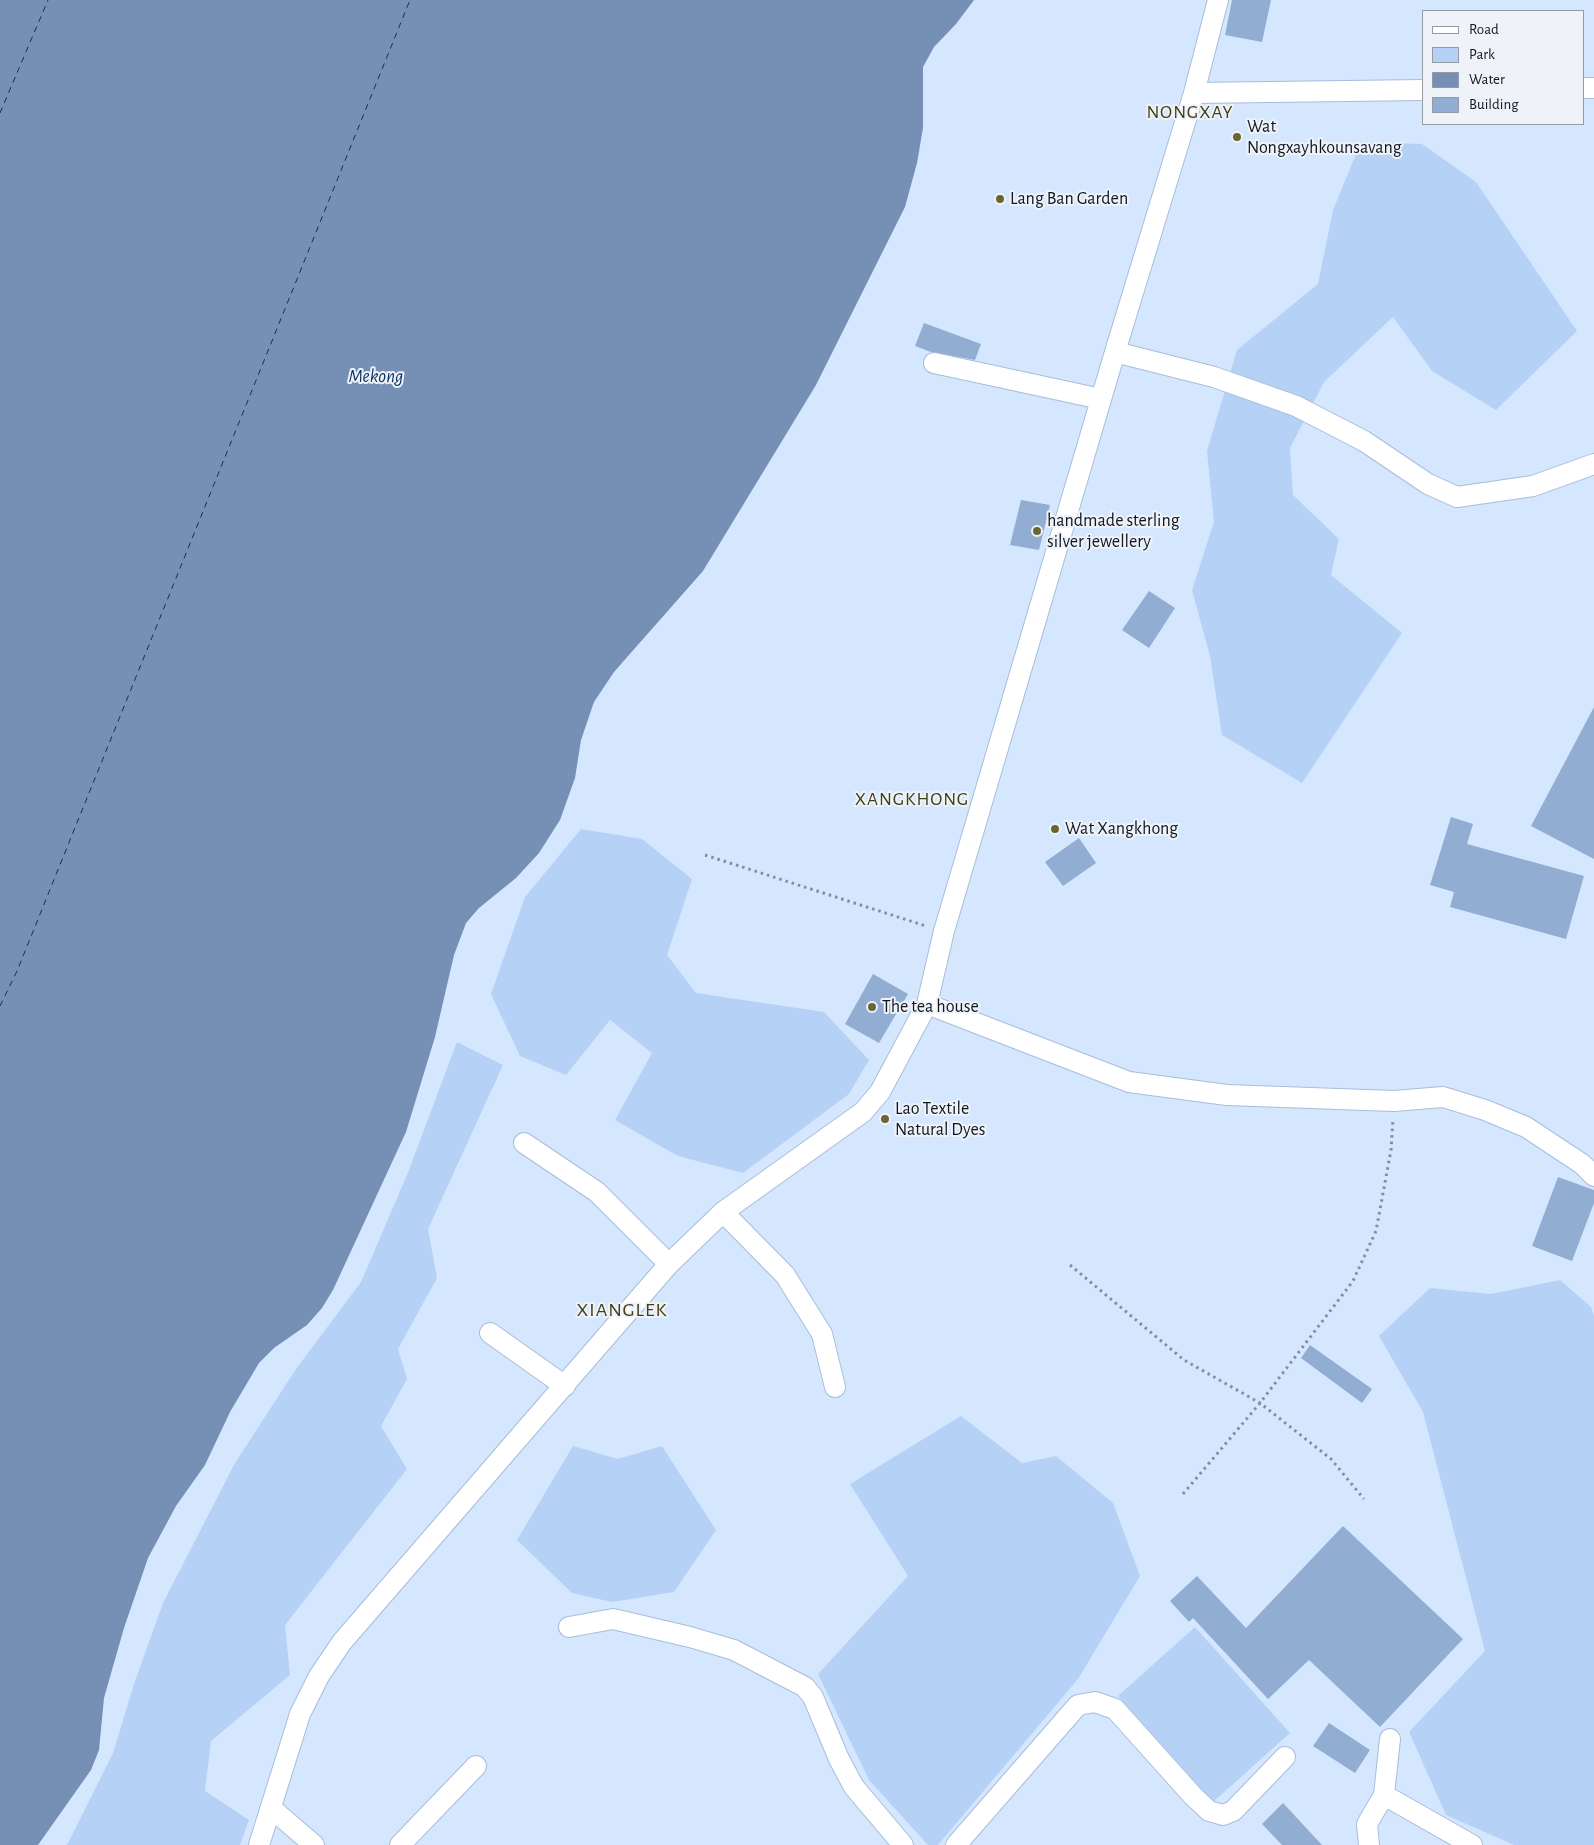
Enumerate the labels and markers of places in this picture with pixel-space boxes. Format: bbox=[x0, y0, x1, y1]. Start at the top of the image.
place label: Wat Nongxayhkounsavang bbox=[1247, 116, 1402, 158]
marker: Wat Nongxayhkounsavang bbox=[1231, 131, 1243, 143]
place label: Lang Ban Garden bbox=[1010, 188, 1128, 210]
marker: Lang Ban Garden bbox=[994, 193, 1006, 205]
place label: handmade sterling silver jewellery bbox=[1047, 510, 1180, 552]
marker: handmade sterling silver jewellery bbox=[1031, 525, 1043, 537]
place label: Wat Xangkhong bbox=[1065, 818, 1178, 840]
marker: Wat Xangkhong bbox=[1049, 823, 1061, 835]
place label: The tea house bbox=[882, 996, 979, 1018]
marker: The tea house bbox=[866, 1001, 878, 1013]
place label: Lao Textile Natural Dyes bbox=[895, 1098, 985, 1140]
marker: Lao Textile Natural Dyes bbox=[879, 1113, 891, 1125]

